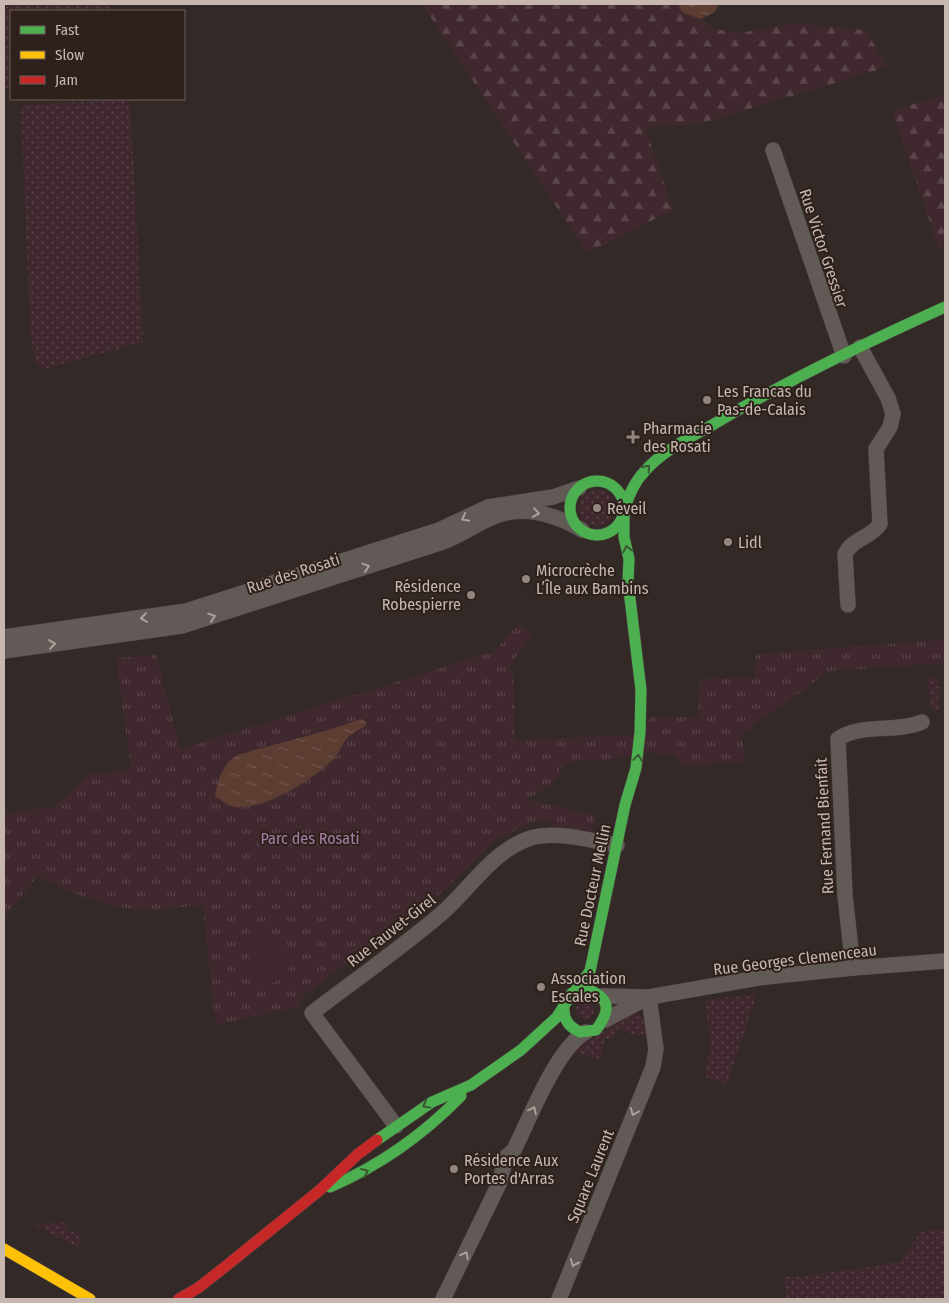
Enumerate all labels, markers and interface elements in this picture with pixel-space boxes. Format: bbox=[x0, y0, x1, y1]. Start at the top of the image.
legend bbox=[10, 10, 185, 100]
text: Fast bbox=[55, 21, 79, 39]
text: Slow bbox=[55, 46, 84, 64]
text: Jam bbox=[55, 71, 78, 89]
street label: Rue Victor Gressier bbox=[795, 186, 852, 310]
place label: Les Francas du Pas-de-Calais bbox=[717, 382, 812, 419]
marker: Les Francas du Pas-de-Calais bbox=[701, 394, 713, 406]
place label: Pharmacie des Rosati bbox=[643, 419, 712, 456]
marker: Pharmacie des Rosati bbox=[627, 431, 639, 443]
one-way arrow bbox=[641, 465, 650, 474]
place label: Réveil bbox=[607, 499, 647, 518]
marker: Réveil bbox=[591, 502, 603, 514]
one-way arrow bbox=[532, 507, 540, 518]
one-way arrow bbox=[461, 512, 470, 522]
place label: Lidl bbox=[738, 533, 762, 552]
marker: Lidl bbox=[722, 536, 734, 548]
one-way arrow bbox=[622, 544, 633, 553]
street label: Rue des Rosati bbox=[244, 550, 342, 597]
place label: Microcrèche L’Île aux Bambins bbox=[536, 561, 649, 598]
one-way arrow bbox=[362, 563, 370, 573]
marker: Microcrèche L’Île aux Bambins bbox=[520, 573, 532, 585]
place label: Résidence Robespierre bbox=[382, 577, 461, 614]
marker: Résidence Robespierre bbox=[465, 589, 477, 601]
one-way arrow bbox=[139, 612, 147, 623]
one-way arrow bbox=[207, 613, 215, 623]
one-way arrow bbox=[48, 640, 56, 650]
one-way arrow bbox=[632, 753, 642, 762]
street label: Rue Fernand Bienfait bbox=[811, 757, 838, 895]
street label: Rue Docteur Mellin bbox=[570, 822, 615, 948]
park label: Parc des Rosati bbox=[261, 829, 359, 848]
street label: Rue Fauvet-Girel bbox=[343, 890, 439, 971]
street label: Rue Georges Clemenceau bbox=[712, 940, 878, 979]
place label: Association Escales bbox=[551, 969, 626, 1006]
marker: Association Escales bbox=[535, 981, 547, 993]
one-way arrow bbox=[423, 1099, 432, 1109]
one-way arrow bbox=[527, 1106, 538, 1115]
one-way arrow bbox=[630, 1107, 641, 1116]
street label: Square Laurent bbox=[563, 1126, 618, 1226]
place label: Résidence Aux Portes d'Arras bbox=[464, 1151, 558, 1188]
marker: Résidence Aux Portes d'Arras bbox=[448, 1163, 460, 1175]
one-way arrow bbox=[360, 1167, 369, 1178]
one-way arrow bbox=[458, 1252, 468, 1261]
one-way arrow bbox=[569, 1258, 580, 1267]

